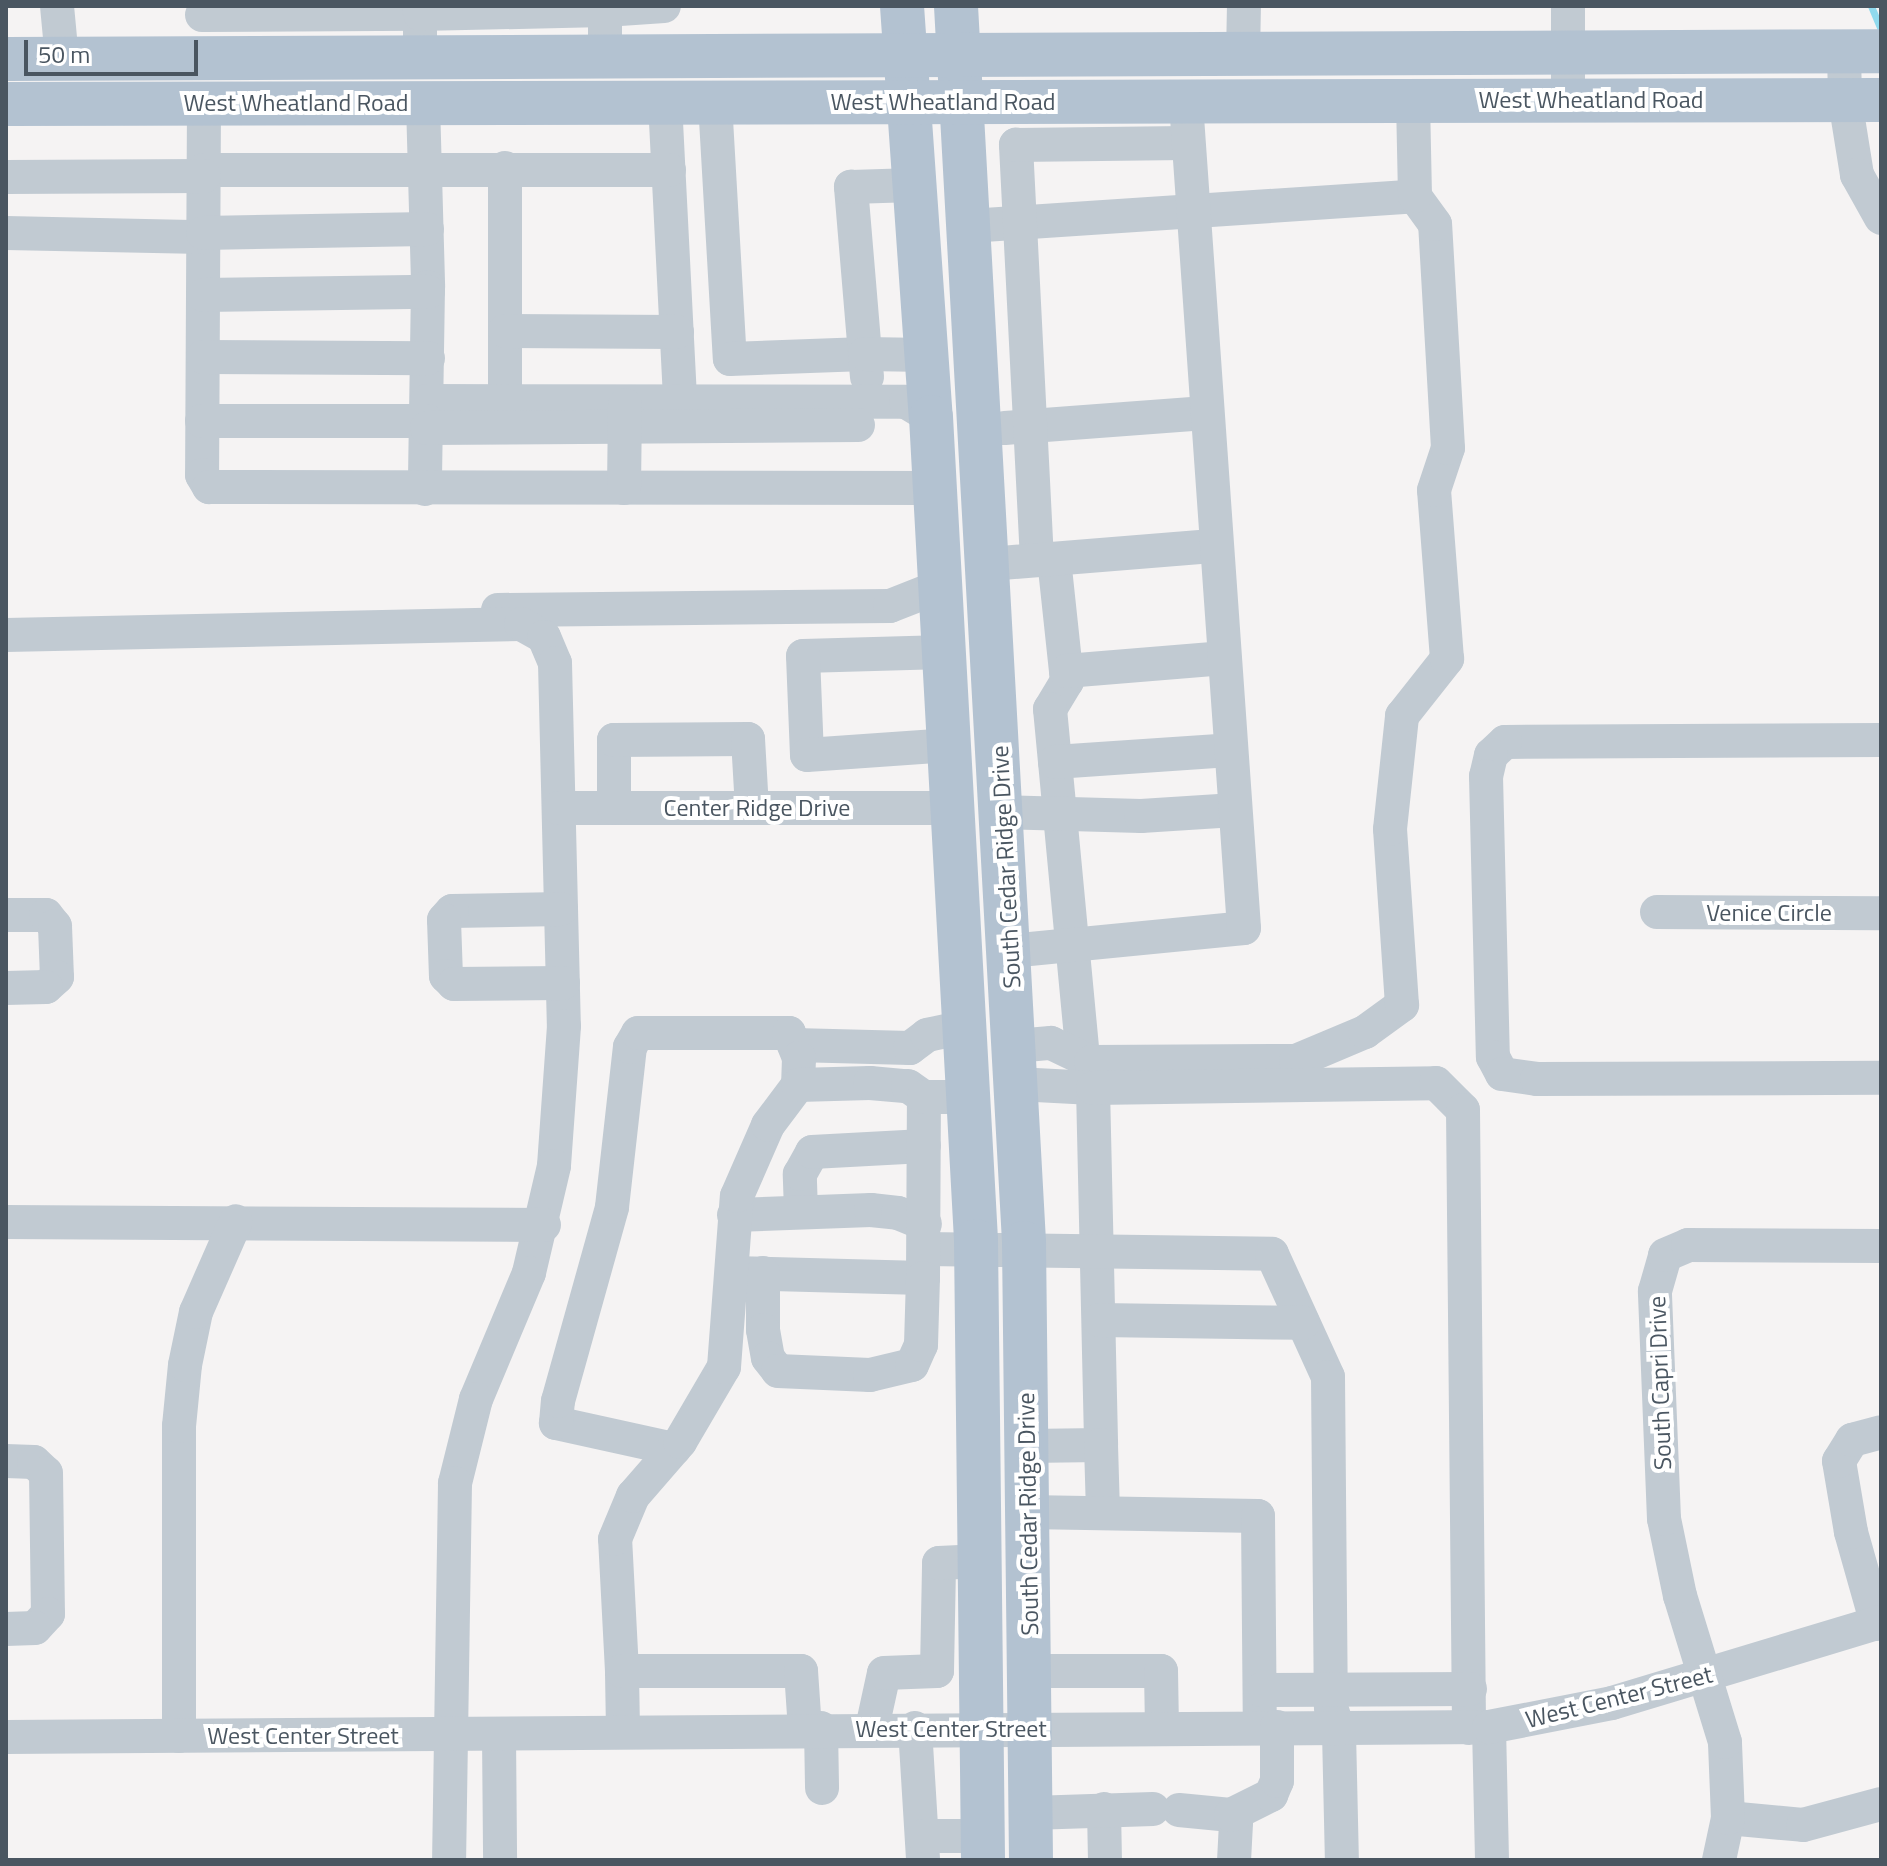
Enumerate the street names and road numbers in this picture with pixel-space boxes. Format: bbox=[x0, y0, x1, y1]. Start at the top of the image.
street label: West Wheatland Road bbox=[1479, 86, 1703, 114]
street label: West Wheatland Road bbox=[831, 88, 1055, 116]
street label: West Wheatland Road bbox=[184, 89, 408, 117]
street label: South Cedar Ridge Drive bbox=[985, 745, 1027, 989]
street label: Center Ridge Drive bbox=[664, 794, 850, 822]
street label: Venice Circle bbox=[1706, 899, 1832, 927]
street label: South Capri Drive bbox=[1643, 1296, 1677, 1470]
street label: South Cedar Ridge Drive bbox=[1011, 1392, 1045, 1636]
street label: West Center Street bbox=[1523, 1660, 1715, 1734]
street label: West Center Street bbox=[855, 1715, 1047, 1743]
street label: West Center Street bbox=[207, 1722, 399, 1750]

